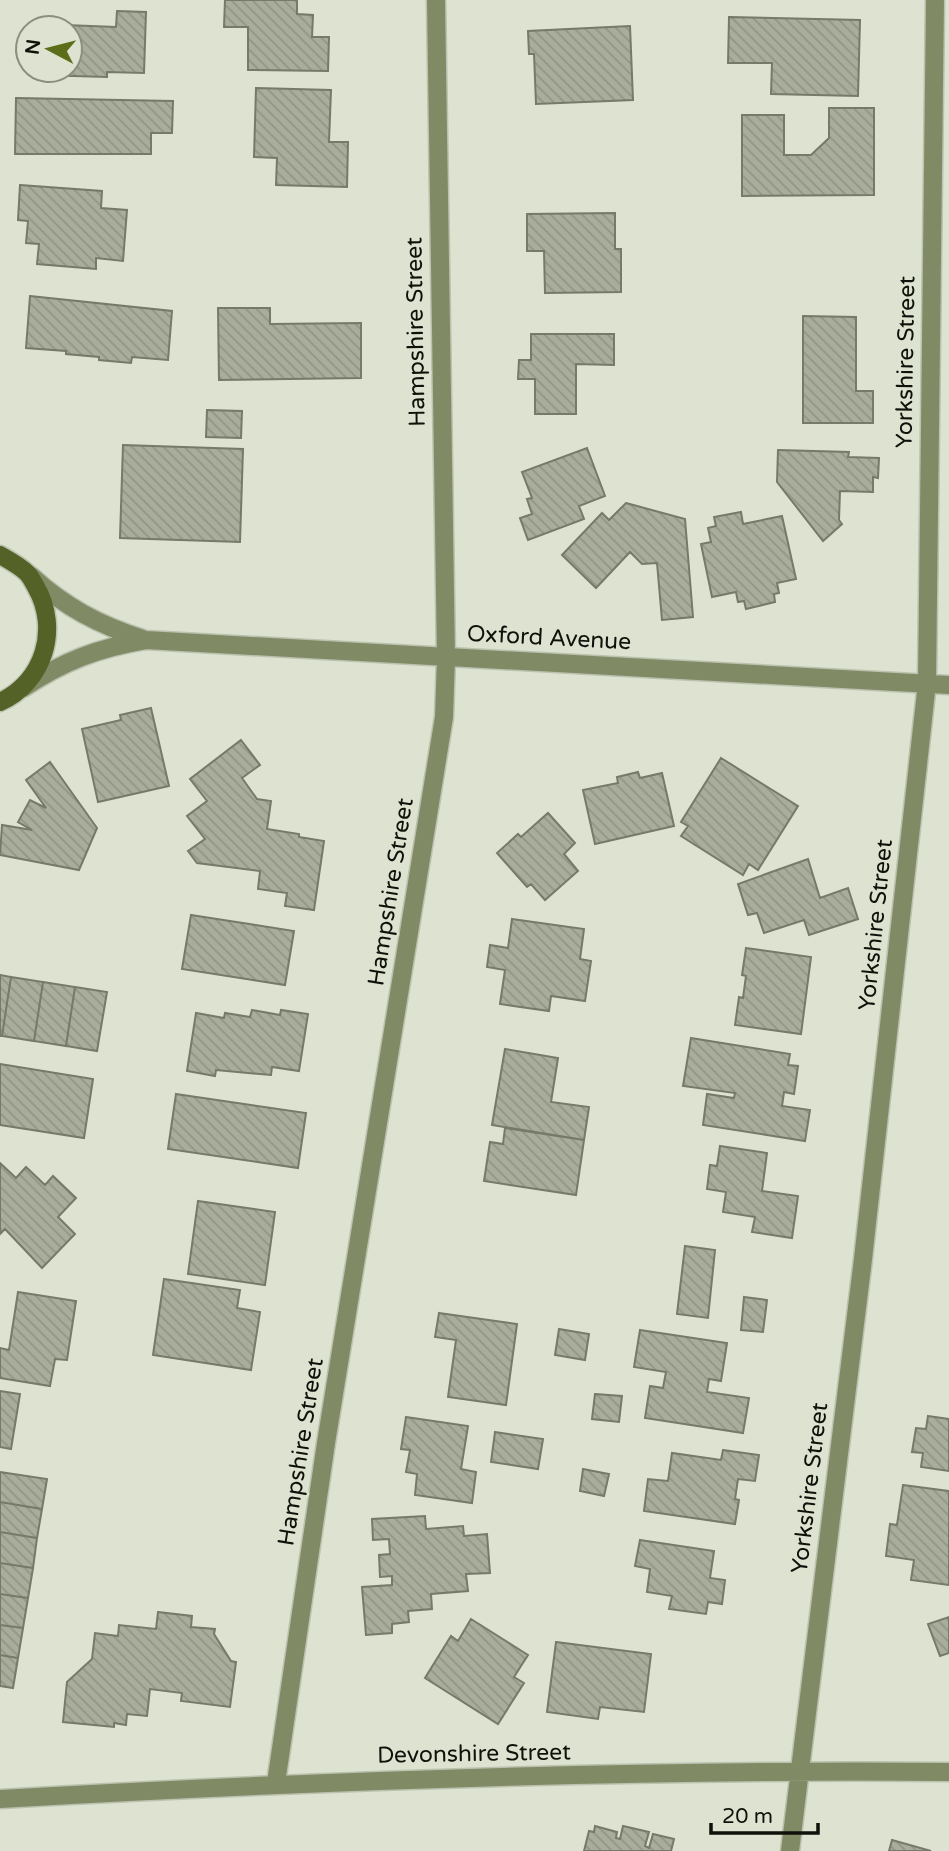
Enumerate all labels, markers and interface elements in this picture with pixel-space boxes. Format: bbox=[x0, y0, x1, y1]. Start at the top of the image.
north arrow bbox=[14, 14, 84, 84]
text: N bbox=[21, 38, 45, 56]
street label: Hampshire Street bbox=[400, 237, 432, 427]
street label: Yorkshire Street bbox=[890, 275, 922, 448]
street label: Oxford Avenue bbox=[466, 620, 632, 656]
street label: Hampshire Street bbox=[362, 796, 420, 988]
street label: Yorkshire Street bbox=[853, 838, 899, 1012]
street label: Hampshire Street bbox=[272, 1356, 330, 1548]
street label: Yorkshire Street bbox=[786, 1401, 834, 1575]
street label: Devonshire Street bbox=[377, 1738, 571, 1770]
scale bar bbox=[711, 1792, 818, 1836]
text: 20 m bbox=[722, 1804, 773, 1829]

